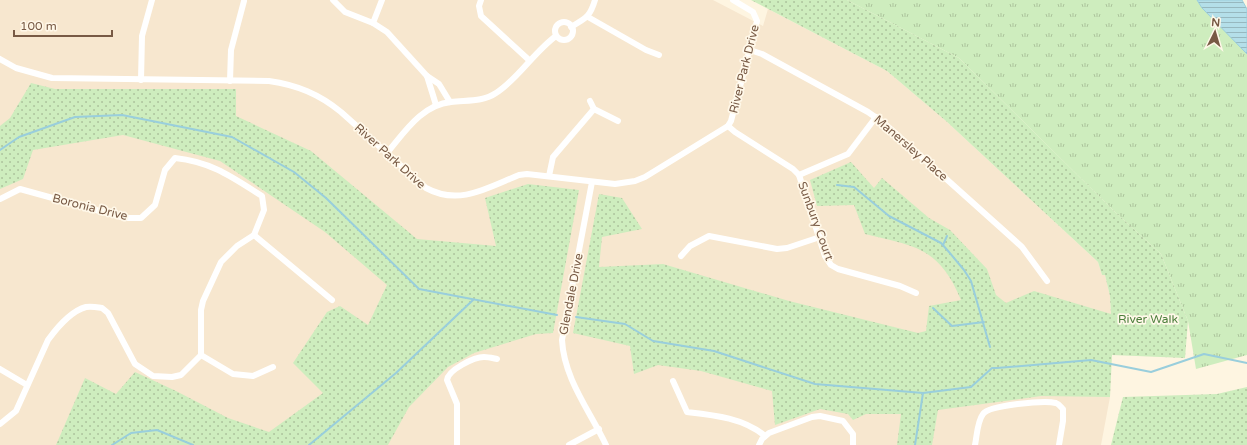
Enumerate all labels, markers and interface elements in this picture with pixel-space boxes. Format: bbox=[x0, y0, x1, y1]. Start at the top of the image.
scale bar bbox=[14, 12, 112, 38]
north arrow bbox=[1195, 12, 1235, 52]
text: N bbox=[1211, 16, 1221, 29]
text: 100 m bbox=[20, 19, 57, 33]
street label: River Park Drive bbox=[726, 23, 762, 115]
street label: Manersley Place bbox=[871, 112, 951, 184]
street label: River Park Drive bbox=[352, 120, 429, 192]
street label: Sunbury Court bbox=[795, 180, 837, 263]
street label: Boronia Drive bbox=[51, 191, 129, 223]
street label: Glendale Drive bbox=[556, 252, 586, 336]
park label: River Walk bbox=[1118, 312, 1179, 326]

